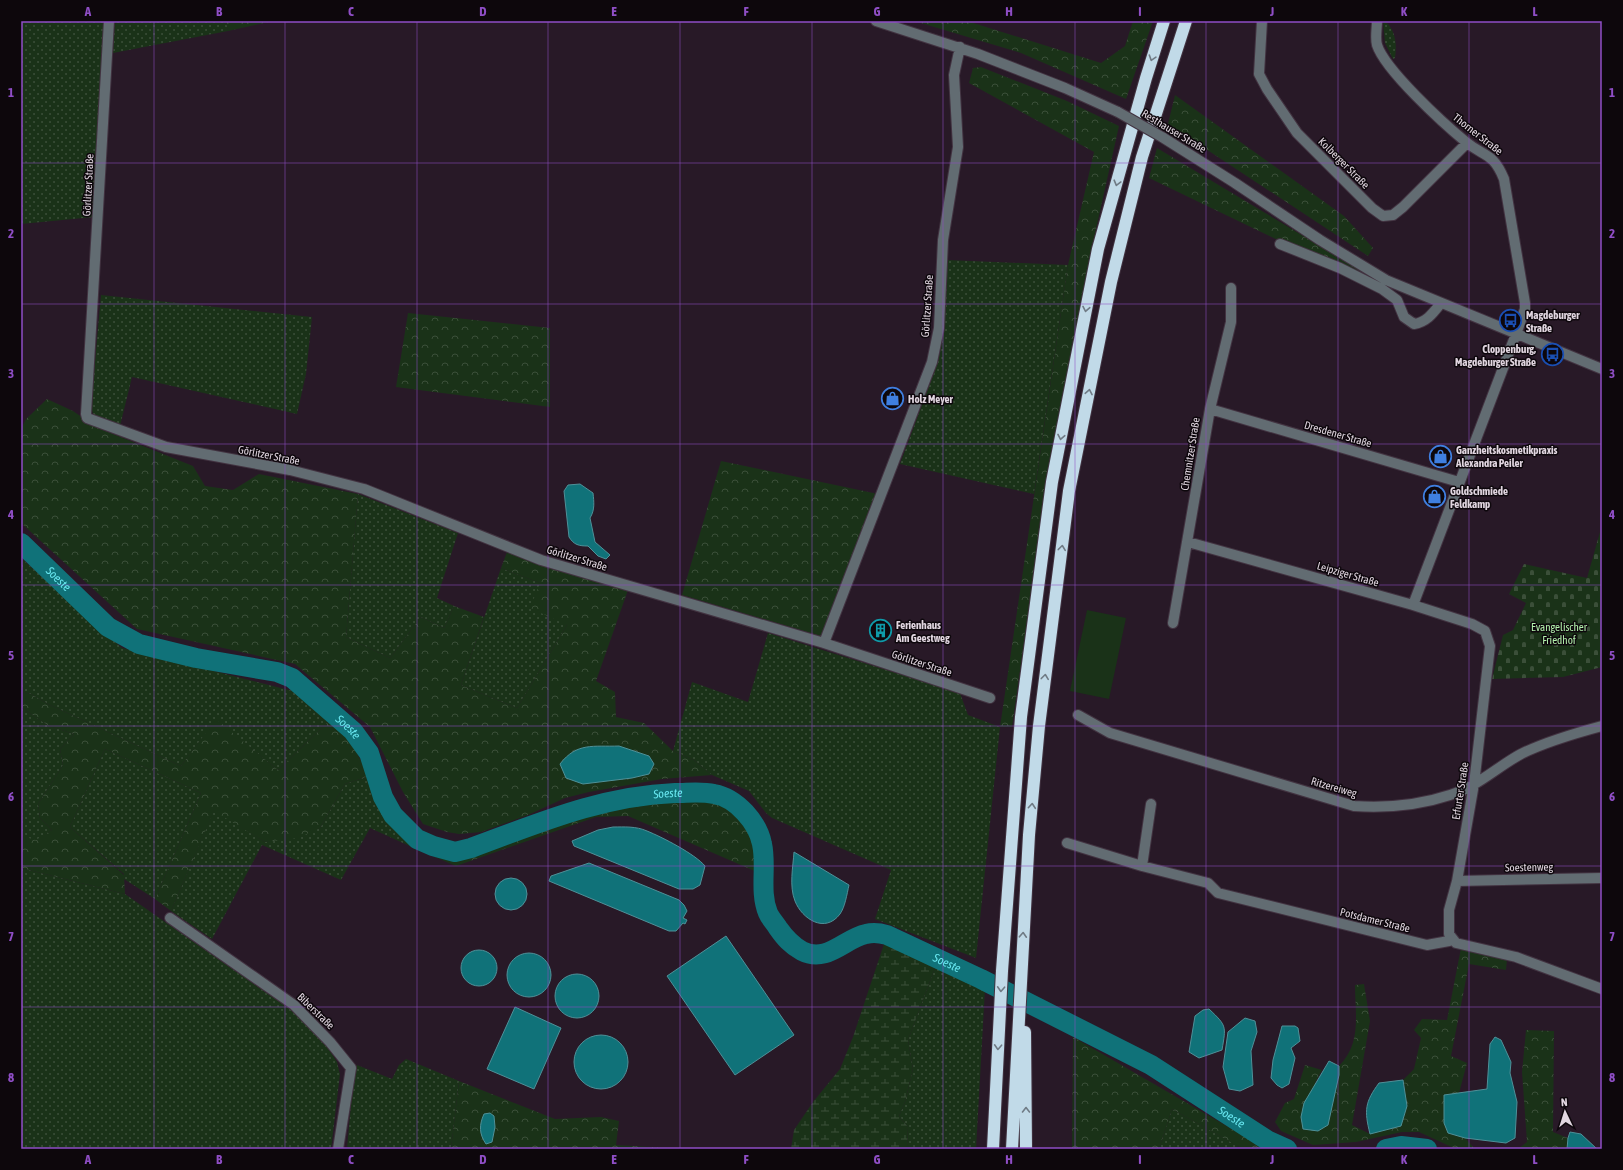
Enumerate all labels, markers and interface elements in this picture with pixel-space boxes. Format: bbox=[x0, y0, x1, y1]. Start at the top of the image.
text: A bbox=[84, 4, 92, 19]
text: B bbox=[216, 4, 223, 19]
text: C bbox=[348, 4, 354, 19]
text: D bbox=[479, 4, 487, 19]
text: E bbox=[611, 4, 617, 19]
text: F bbox=[743, 4, 749, 19]
text: G bbox=[874, 4, 881, 19]
text: H bbox=[1005, 4, 1013, 19]
text: I bbox=[1138, 4, 1142, 19]
text: J bbox=[1269, 4, 1274, 19]
text: K bbox=[1401, 4, 1408, 19]
text: L bbox=[1532, 4, 1538, 19]
one-way arrow bbox=[1148, 54, 1157, 61]
text: 1 bbox=[8, 85, 14, 100]
text: 1 bbox=[1609, 85, 1615, 100]
street label: Resthauser Straße bbox=[1140, 107, 1208, 155]
street label: Thorner Straße bbox=[1451, 111, 1505, 157]
street label: Kolberger Straße bbox=[1316, 135, 1372, 191]
street label: Görlitzer Straße bbox=[80, 153, 96, 217]
one-way arrow bbox=[1113, 180, 1121, 186]
text: 2 bbox=[8, 226, 14, 241]
text: 2 bbox=[1609, 226, 1615, 241]
street label: Görlitzer Straße bbox=[919, 274, 935, 338]
one-way arrow bbox=[1083, 306, 1091, 313]
bus stop icon: Magdeburger Straße bbox=[1497, 308, 1523, 334]
place label: Magdeburger Straße bbox=[1526, 309, 1580, 334]
bus stop icon: Cloppenburg, Magdeburger Straße bbox=[1539, 342, 1565, 368]
place label: Cloppenburg, Magdeburger Straße bbox=[1455, 343, 1536, 368]
text: 3 bbox=[8, 366, 14, 381]
text: 3 bbox=[1609, 366, 1615, 381]
shop icon: Holz Meyer bbox=[880, 386, 906, 412]
one-way arrow bbox=[1084, 389, 1092, 395]
place label: Holz Meyer bbox=[908, 393, 954, 405]
street label: Chemnitzer Straße bbox=[1178, 417, 1202, 491]
street label: Dresdener Straße bbox=[1303, 419, 1373, 449]
one-way arrow bbox=[1057, 434, 1065, 440]
street label: Görlitzer Straße bbox=[237, 443, 301, 467]
shop icon: Ganzheitskosmetikpraxis Alexandra Peiler bbox=[1427, 443, 1453, 469]
place label: Ganzheitskosmetikpraxis Alexandra Peiler bbox=[1455, 444, 1558, 469]
shop icon: Goldschmiede Feldkamp bbox=[1421, 484, 1447, 510]
place label: Goldschmiede Feldkamp bbox=[1450, 485, 1508, 510]
text: 4 bbox=[7, 507, 14, 522]
text: 4 bbox=[1608, 507, 1615, 522]
street label: Görlitzer Straße bbox=[545, 543, 609, 573]
one-way arrow bbox=[1057, 545, 1066, 551]
street label: Leipziger Straße bbox=[1316, 559, 1380, 589]
water label: Soeste bbox=[42, 563, 74, 595]
building icon: Ferienhaus Am Geestweg bbox=[868, 618, 894, 644]
place label: Ferienhaus Am Geestweg bbox=[895, 619, 950, 644]
park label: Evangelischer Friedhof bbox=[1531, 621, 1588, 646]
text: 5 bbox=[8, 648, 14, 663]
street label: Görlitzer Straße bbox=[890, 648, 954, 678]
text: 5 bbox=[1609, 648, 1615, 663]
one-way arrow bbox=[1040, 674, 1049, 680]
water label: Soeste bbox=[332, 711, 364, 742]
street label: Erfurter Straße bbox=[1450, 761, 1470, 821]
street label: Ritzereiweg bbox=[1310, 775, 1358, 799]
water label: Soeste bbox=[652, 786, 683, 802]
text: 6 bbox=[8, 789, 14, 804]
text: 6 bbox=[1609, 789, 1615, 804]
one-way arrow bbox=[1027, 803, 1036, 809]
street label: Soestenweg bbox=[1505, 861, 1553, 873]
street label: Potsdamer Straße bbox=[1339, 906, 1411, 934]
text: 7 bbox=[8, 929, 14, 944]
text: 7 bbox=[1609, 929, 1615, 944]
one-way arrow bbox=[1019, 932, 1028, 938]
water label: Soeste bbox=[930, 950, 964, 976]
one-way arrow bbox=[996, 986, 1005, 992]
street label: Biberstraße bbox=[295, 991, 337, 1031]
one-way arrow bbox=[993, 1044, 1002, 1050]
text: 8 bbox=[8, 1070, 14, 1085]
text: 8 bbox=[1609, 1070, 1615, 1085]
north arrow bbox=[1545, 1092, 1585, 1132]
text: N bbox=[1561, 1096, 1568, 1108]
water label: Soeste bbox=[1215, 1103, 1248, 1131]
one-way arrow bbox=[1022, 1107, 1030, 1113]
text: A bbox=[84, 1152, 92, 1167]
text: B bbox=[216, 1152, 223, 1167]
text: C bbox=[348, 1152, 354, 1167]
text: D bbox=[479, 1152, 487, 1167]
text: E bbox=[611, 1152, 617, 1167]
text: F bbox=[743, 1152, 749, 1167]
text: G bbox=[874, 1152, 881, 1167]
text: H bbox=[1005, 1152, 1013, 1167]
text: I bbox=[1138, 1152, 1142, 1167]
text: J bbox=[1269, 1152, 1274, 1167]
text: K bbox=[1401, 1152, 1408, 1167]
text: L bbox=[1532, 1152, 1538, 1167]

